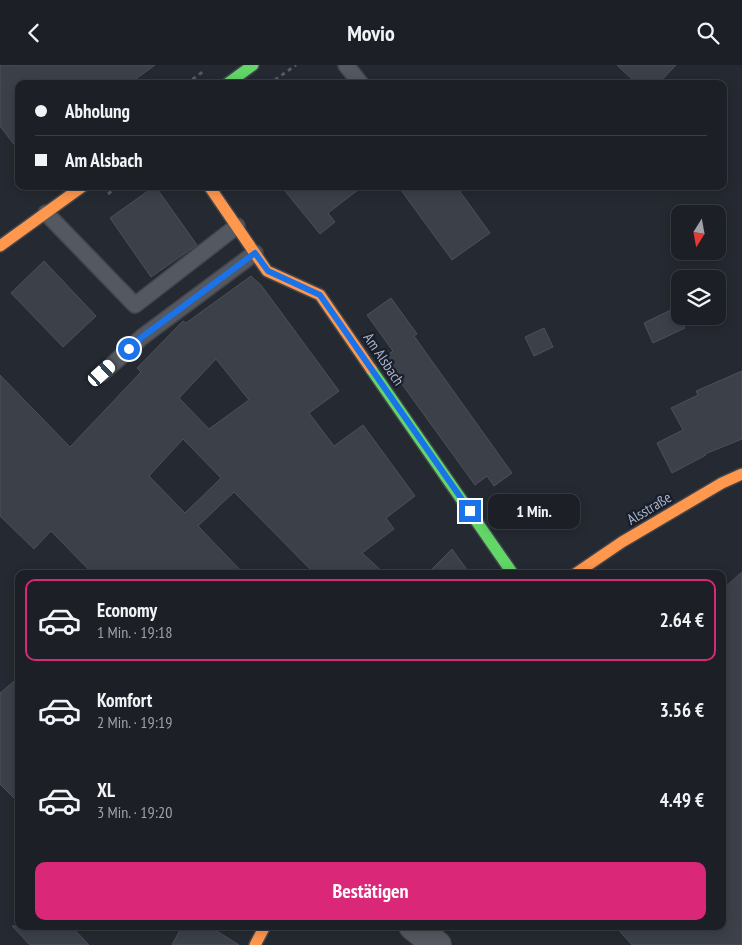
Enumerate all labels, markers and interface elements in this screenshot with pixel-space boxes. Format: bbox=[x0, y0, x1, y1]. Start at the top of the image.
icon: back bbox=[20, 19, 48, 47]
text: Movio bbox=[347, 19, 395, 47]
icon: search bbox=[694, 19, 722, 47]
text: Abholung bbox=[65, 99, 130, 123]
text: Am Alsbach bbox=[65, 148, 143, 172]
north arrow bbox=[671, 205, 726, 260]
map controls bbox=[671, 205, 726, 325]
button: layers bbox=[671, 270, 726, 325]
street label: Am Alsbach bbox=[359, 329, 409, 389]
route start bbox=[118, 338, 140, 360]
car bbox=[85, 357, 118, 389]
street label: Alsstraße bbox=[623, 487, 675, 529]
callout: 1 Min. bbox=[488, 493, 580, 529]
route end bbox=[459, 500, 481, 522]
text: 1 Min. bbox=[516, 501, 552, 521]
icon: car bbox=[37, 598, 82, 643]
text: Economy bbox=[97, 598, 157, 622]
text: 2.64 € bbox=[660, 608, 704, 632]
text: 1 Min. · 19:18 bbox=[97, 622, 172, 642]
icon: car bbox=[37, 688, 82, 733]
text: Komfort bbox=[97, 688, 152, 712]
text: 3.56 € bbox=[660, 698, 704, 722]
text: 2 Min. · 19:19 bbox=[97, 712, 172, 732]
icon: car bbox=[37, 778, 82, 823]
text: XL bbox=[97, 778, 115, 802]
text: 4.49 € bbox=[660, 788, 704, 812]
text: 3 Min. · 19:20 bbox=[97, 802, 172, 822]
button: Bestätigen bbox=[35, 862, 706, 920]

